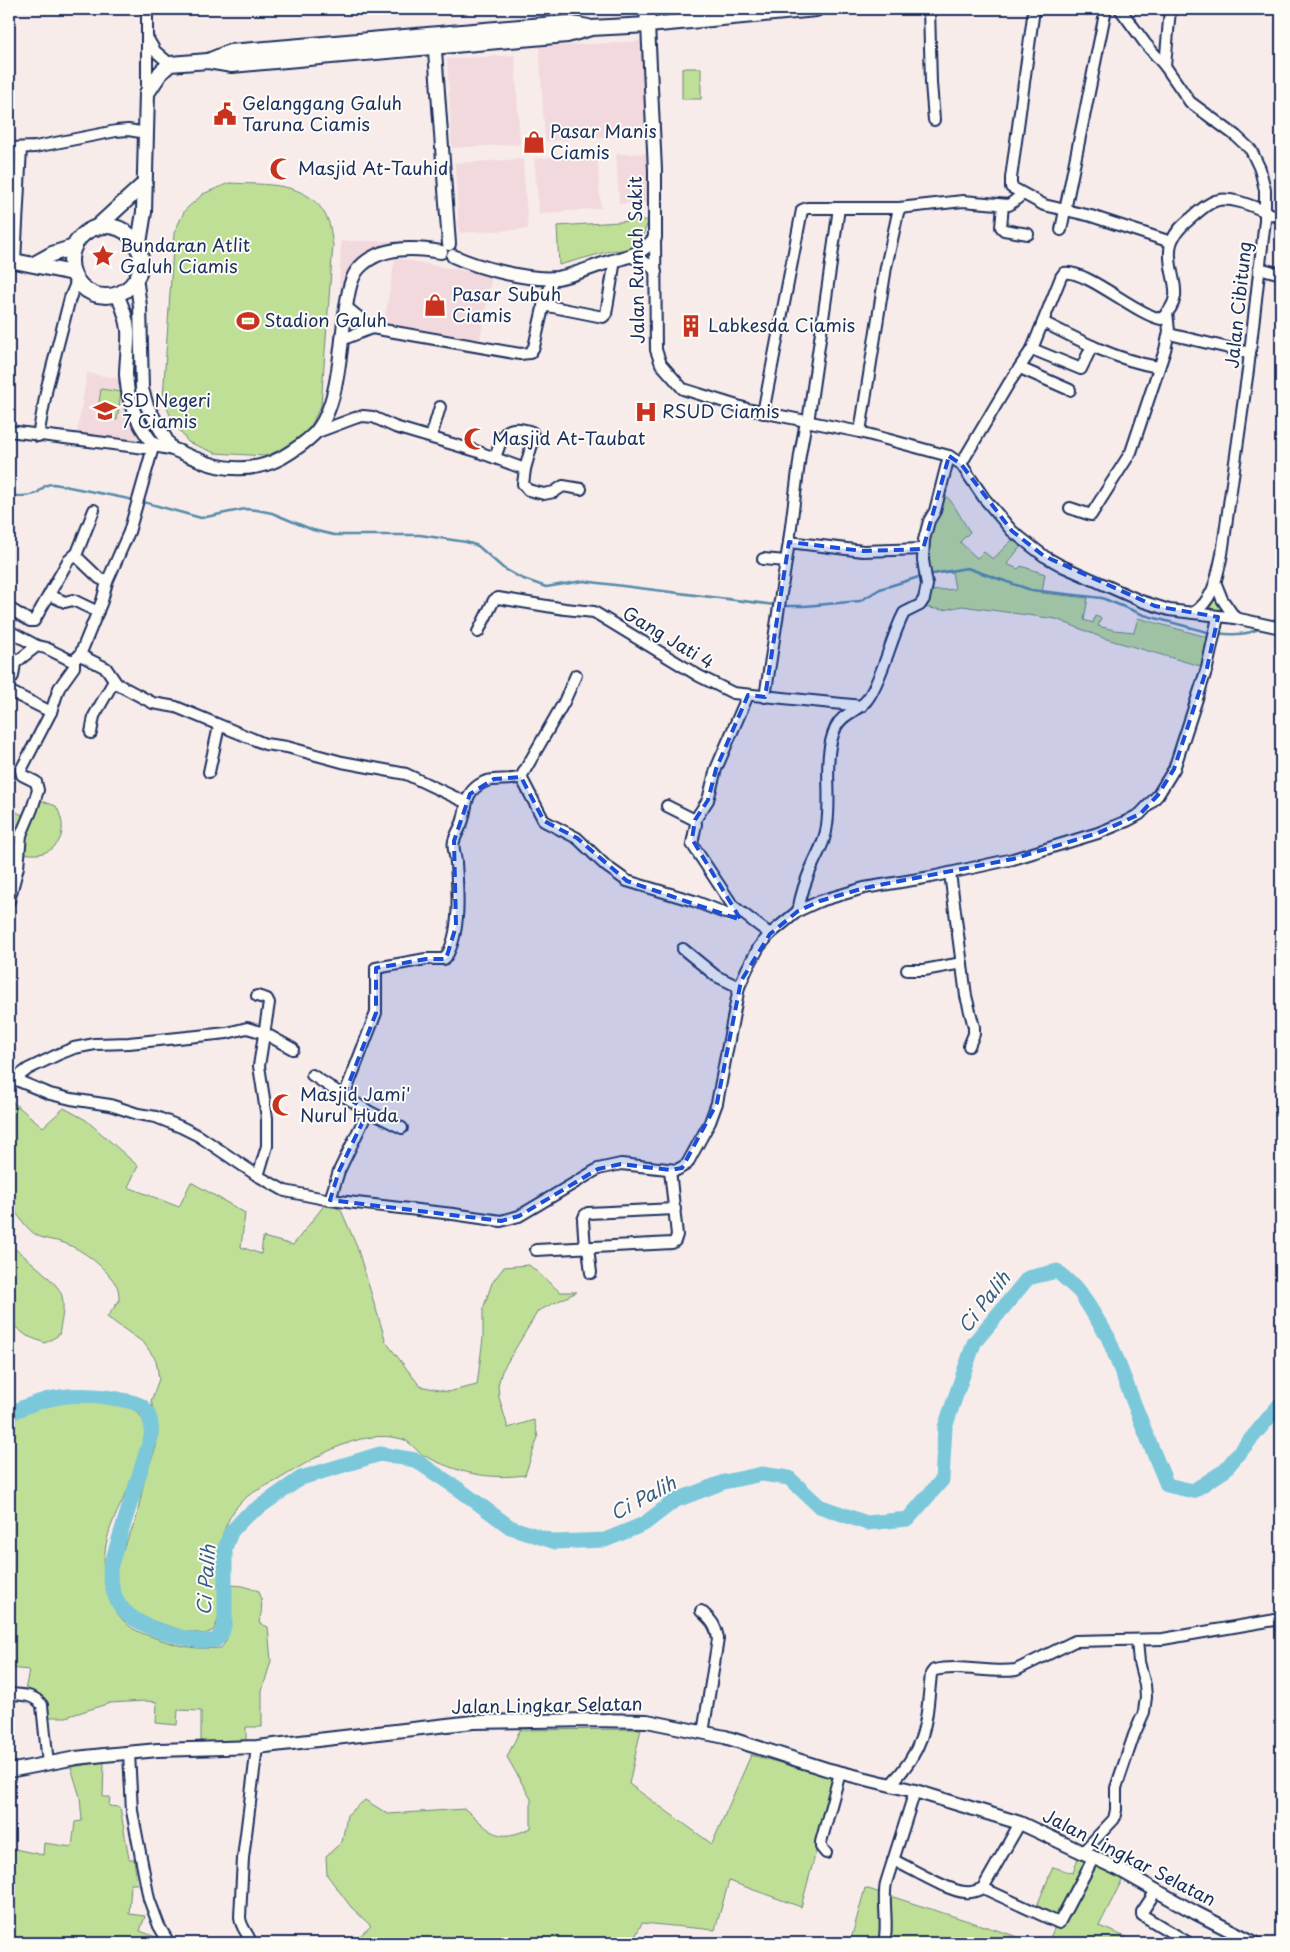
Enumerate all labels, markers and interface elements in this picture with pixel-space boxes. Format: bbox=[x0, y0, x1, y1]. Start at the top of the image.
place label: Gelanggang Galuh Taruna Ciamis bbox=[242, 89, 402, 137]
public building icon: Gelanggang Galuh Taruna Ciamis bbox=[212, 101, 238, 127]
place label: Pasar Manis Ciamis bbox=[550, 117, 657, 165]
shop icon: Pasar Manis Ciamis bbox=[521, 129, 547, 155]
place label: Masjid At-Tauhid bbox=[298, 154, 449, 181]
mosque icon: Masjid At-Tauhid bbox=[268, 156, 294, 182]
street label: Jalan Rumah Sakit bbox=[621, 176, 650, 344]
place label: Bundaran Atlit Galuh Ciamis bbox=[120, 231, 250, 279]
street label: Jalan Cibitung bbox=[1217, 240, 1258, 370]
place icon: Bundaran Atlit Galuh Ciamis bbox=[90, 243, 116, 269]
place label: Pasar Subuh Ciamis bbox=[452, 280, 561, 328]
shop icon: Pasar Subuh Ciamis bbox=[422, 292, 448, 318]
place label: Stadion Galuh bbox=[264, 306, 387, 333]
sports icon: Stadion Galuh bbox=[235, 308, 261, 334]
place label: Labkesda Ciamis bbox=[708, 311, 855, 338]
building icon: Labkesda Ciamis bbox=[678, 313, 704, 339]
place label: SD Negeri 7 Ciamis bbox=[122, 386, 211, 434]
place label: RSUD Ciamis bbox=[662, 397, 779, 424]
school or university icon: SD Negeri 7 Ciamis bbox=[92, 398, 118, 424]
hospital icon: RSUD Ciamis bbox=[633, 399, 659, 425]
place label: Masjid At-Taubat bbox=[492, 424, 645, 451]
mosque icon: Masjid At-Taubat bbox=[462, 426, 488, 452]
street label: Gang Jati 4 bbox=[618, 599, 720, 675]
place label: Masjid Jami' Nurul Huda bbox=[300, 1080, 410, 1128]
mosque icon: Masjid Jami' Nurul Huda bbox=[270, 1092, 296, 1118]
water label: Ci Palih bbox=[950, 1264, 1017, 1338]
water label: Ci Palih bbox=[605, 1468, 681, 1526]
water label: Ci Palih bbox=[189, 1543, 222, 1616]
street label: Jalan Lingkar Selatan bbox=[451, 1689, 643, 1720]
street label: Jalan Lingkar Selatan bbox=[1038, 1801, 1221, 1912]

